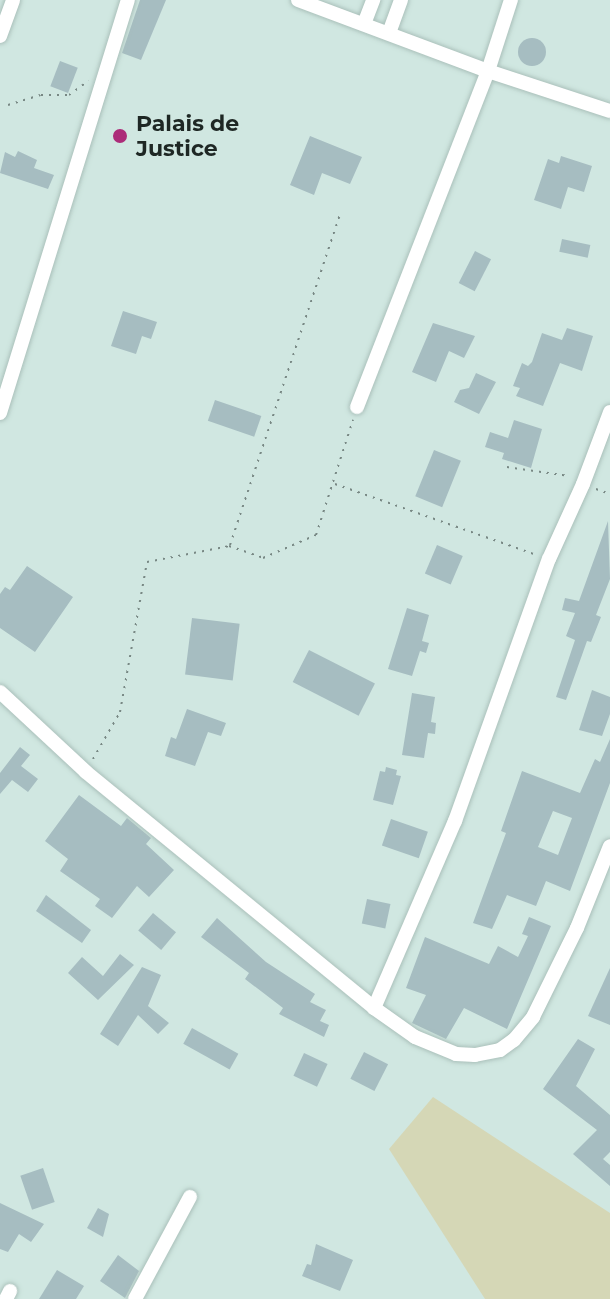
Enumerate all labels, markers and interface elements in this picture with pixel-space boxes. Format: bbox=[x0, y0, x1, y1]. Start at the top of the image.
place label: Palais de Justice bbox=[136, 110, 239, 162]
marker: Palais de Justice bbox=[111, 127, 129, 145]

